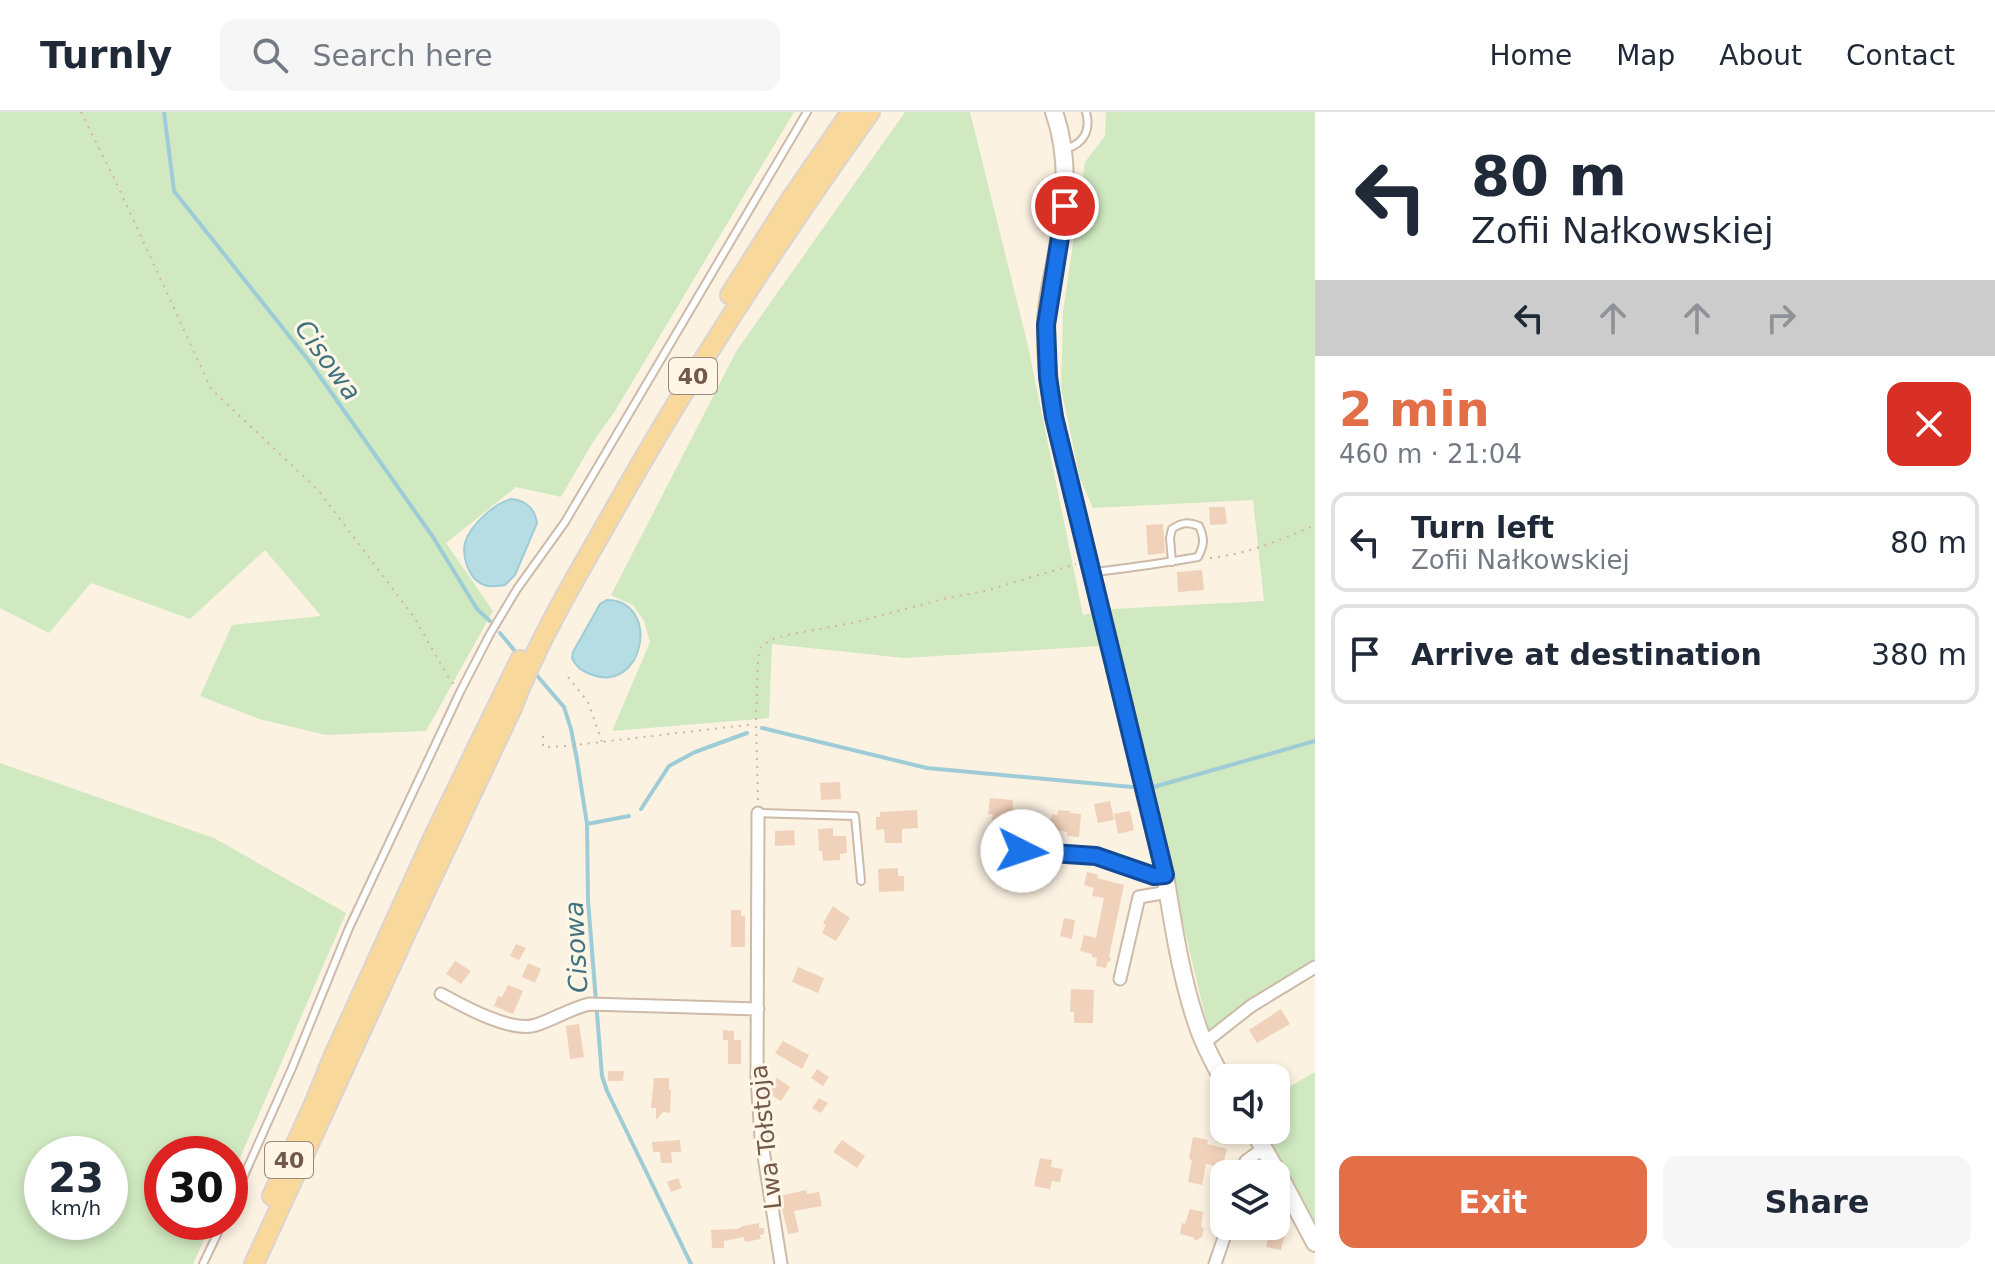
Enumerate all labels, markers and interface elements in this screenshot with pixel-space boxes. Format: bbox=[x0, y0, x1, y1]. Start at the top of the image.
search box bbox=[220, 19, 780, 91]
text: Turnly bbox=[40, 33, 172, 77]
icon: search bbox=[248, 33, 292, 77]
text: Search here bbox=[312, 38, 493, 73]
text: Home bbox=[1489, 39, 1572, 72]
text: Map bbox=[1616, 39, 1675, 72]
text: About bbox=[1719, 39, 1802, 72]
text: Contact bbox=[1846, 39, 1955, 72]
text: 80 m bbox=[1471, 143, 1627, 208]
icon: left bbox=[1339, 144, 1443, 248]
pin bbox=[1031, 172, 1099, 240]
icon: arrive bbox=[1043, 184, 1087, 228]
text: Zofii Nałkowskiej bbox=[1471, 210, 1774, 251]
icon: left bbox=[1507, 296, 1551, 340]
icon: ahead bbox=[1591, 296, 1635, 340]
icon: ahead bbox=[1675, 296, 1719, 340]
icon: right bbox=[1759, 296, 1803, 340]
water label: Cisowa bbox=[289, 314, 367, 406]
road number: 40 bbox=[669, 358, 717, 394]
text: 2 min bbox=[1339, 381, 1490, 437]
button: close bbox=[1887, 382, 1971, 466]
text: 460 m · 21:04 bbox=[1339, 439, 1522, 469]
text: Turn left bbox=[1411, 510, 1554, 545]
icon: left bbox=[1343, 520, 1387, 564]
text: 80 m bbox=[1890, 525, 1967, 560]
text: Zofii Nałkowskiej bbox=[1411, 545, 1630, 575]
icon: arrive bbox=[1343, 632, 1387, 676]
text: Arrive at destination bbox=[1411, 637, 1762, 672]
text: 380 m bbox=[1871, 637, 1967, 672]
position arrow bbox=[980, 809, 1064, 893]
water label: Cisowa bbox=[559, 900, 593, 994]
street label: Lwa Tołstoja bbox=[744, 1063, 788, 1211]
map controls bbox=[1210, 1064, 1290, 1240]
button: sound bbox=[1210, 1064, 1290, 1144]
speed limit sign: 30 bbox=[144, 1136, 248, 1240]
road number: 40 bbox=[265, 1142, 313, 1178]
text: 23 bbox=[48, 1155, 104, 1201]
button: Exit bbox=[1339, 1156, 1647, 1248]
button: Share bbox=[1663, 1156, 1971, 1248]
button: layers bbox=[1210, 1160, 1290, 1240]
text: km/h bbox=[51, 1196, 101, 1220]

